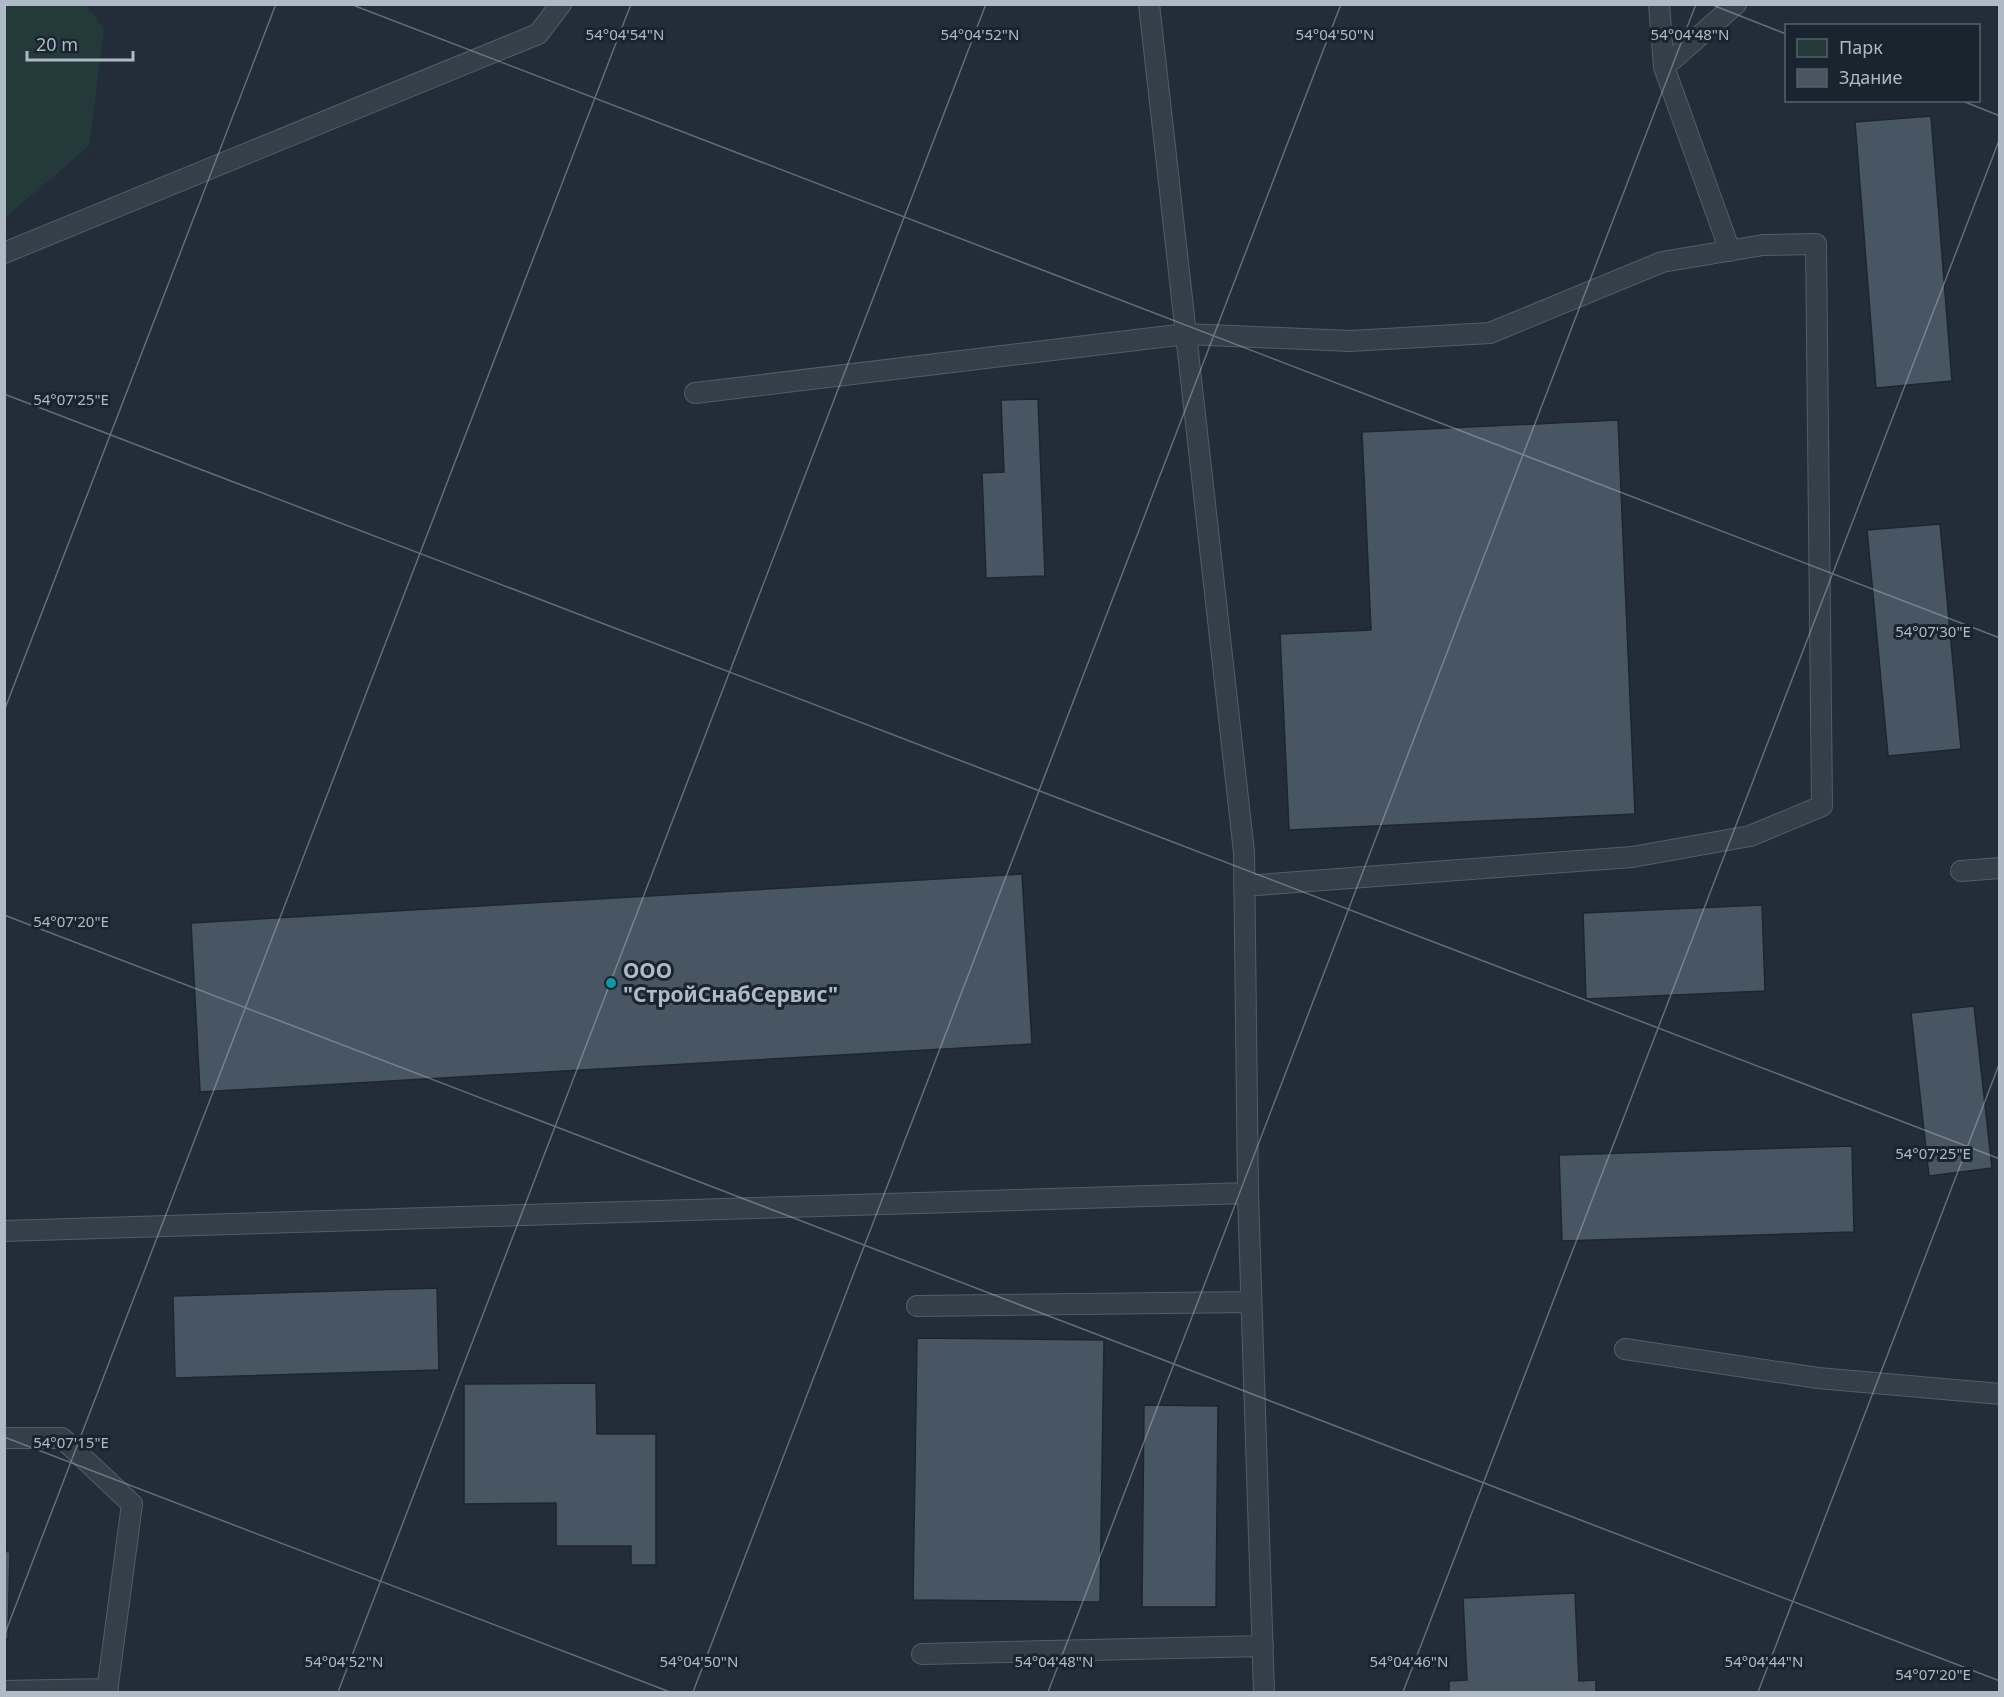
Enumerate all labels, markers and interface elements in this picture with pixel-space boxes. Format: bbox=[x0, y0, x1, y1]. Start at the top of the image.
scale bar bbox=[27, 24, 134, 62]
text: 54°04'54"N bbox=[586, 24, 664, 44]
text: 54°04'52"N bbox=[941, 24, 1019, 44]
text: 54°04'50"N bbox=[1296, 24, 1374, 44]
text: 54°04'48"N bbox=[1651, 24, 1729, 44]
legend bbox=[1785, 24, 1980, 102]
text: 20 m bbox=[36, 32, 78, 56]
text: Парк bbox=[1839, 35, 1883, 59]
text: Здание bbox=[1839, 65, 1903, 89]
text: 54°07'25"E bbox=[33, 389, 109, 409]
text: 54°07'30"E bbox=[1895, 621, 1971, 641]
text: 54°07'20"E bbox=[33, 911, 109, 931]
place label: ООО "СтройСнабСервис" bbox=[623, 956, 838, 1008]
marker: ООО "СтройСнабСервис" bbox=[604, 976, 618, 990]
text: 54°07'25"E bbox=[1895, 1143, 1971, 1163]
text: 54°07'15"E bbox=[33, 1432, 109, 1452]
text: 54°04'52"N bbox=[305, 1651, 383, 1671]
text: 54°04'50"N bbox=[660, 1651, 738, 1671]
text: 54°04'48"N bbox=[1015, 1651, 1093, 1671]
text: 54°04'46"N bbox=[1370, 1651, 1448, 1671]
text: 54°04'44"N bbox=[1725, 1651, 1803, 1671]
text: 54°07'20"E bbox=[1895, 1664, 1971, 1684]

